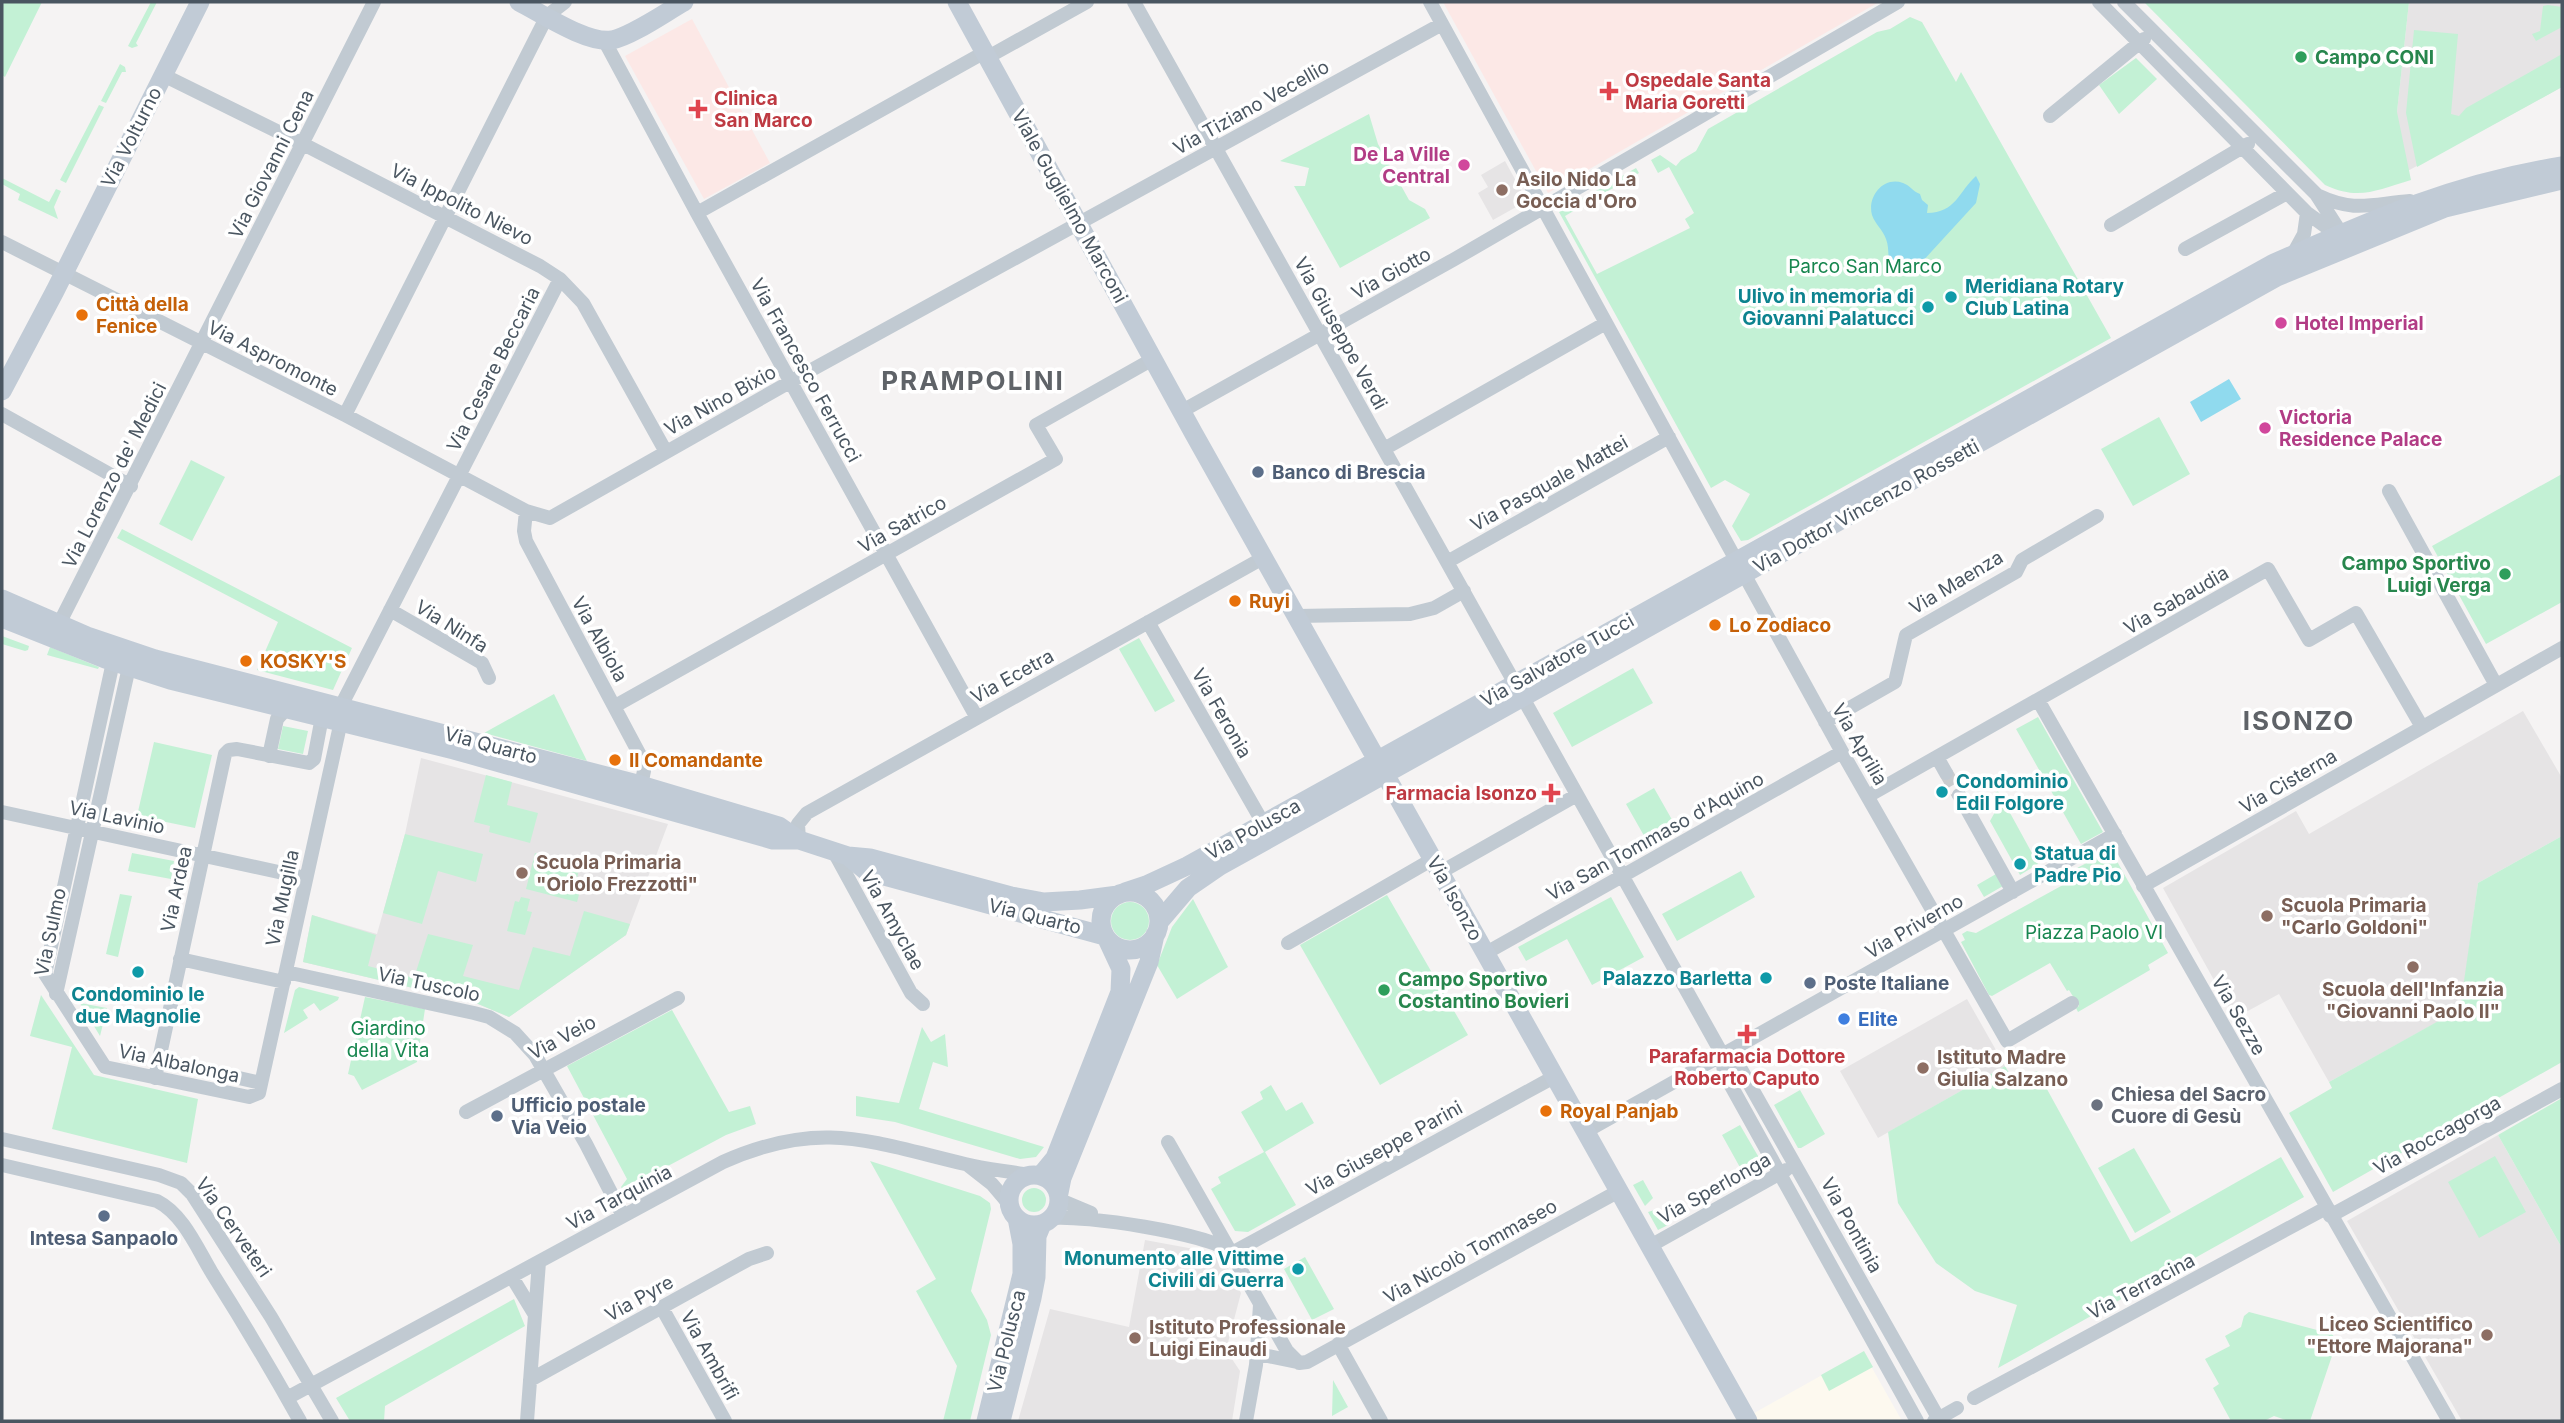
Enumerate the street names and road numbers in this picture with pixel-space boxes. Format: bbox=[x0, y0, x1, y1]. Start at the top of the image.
street label: Via Tiziano Vecellio bbox=[1169, 55, 1333, 160]
street label: Via Volturno bbox=[96, 83, 167, 191]
street label: Via Giovanni Cena bbox=[224, 86, 319, 243]
street label: Viale Guglielmo Marconi bbox=[1007, 106, 1132, 307]
street label: Via Ippolito Nievo bbox=[387, 159, 537, 250]
street label: Via Giotto bbox=[1348, 242, 1435, 305]
street label: Via Giuseppe Verdi bbox=[1289, 253, 1392, 414]
street label: Via Francesco Ferrucci bbox=[745, 274, 866, 466]
street label: Via Cesare Beccaria bbox=[442, 283, 545, 455]
street label: Via Aspromonte bbox=[204, 316, 342, 401]
street label: Via Nino Bixio bbox=[660, 360, 780, 441]
street label: Via Lorenzo de' Medici bbox=[58, 379, 171, 572]
street label: Via Pasquale Mattei bbox=[1467, 431, 1632, 536]
street label: Via Dottor Vincenzo Rossetti bbox=[1749, 435, 1983, 578]
street label: Via Satrico bbox=[854, 491, 950, 558]
street label: Via Maenza bbox=[1905, 546, 2007, 619]
street label: Via Sabaudia bbox=[2120, 561, 2233, 640]
street label: Via Albiola bbox=[567, 592, 632, 686]
street label: Via Ninfa bbox=[411, 595, 492, 658]
street label: Via Salvatore Tucci bbox=[1477, 609, 1638, 712]
street label: Via Ecetra bbox=[967, 644, 1058, 709]
street label: Via Feronia bbox=[1187, 664, 1257, 762]
street label: Via Aprilia bbox=[1827, 699, 1892, 789]
street label: Via Quarto bbox=[442, 722, 540, 769]
street label: Via Cisterna bbox=[2235, 744, 2341, 819]
street label: Via San Tommaso d'Aquino bbox=[1542, 767, 1768, 906]
street label: Via Polusca bbox=[1202, 794, 1305, 865]
street label: Via Lavinio bbox=[67, 796, 167, 839]
street label: Via Ardea bbox=[156, 844, 197, 934]
street label: Via Mugilla bbox=[261, 848, 304, 949]
street label: Via Isonzo bbox=[1422, 852, 1487, 945]
street label: Via Amyclae bbox=[856, 866, 929, 974]
street label: Via Sulmo bbox=[30, 886, 71, 978]
street label: Via Priverno bbox=[1861, 889, 1967, 964]
street label: Via Quarto bbox=[986, 894, 1084, 939]
street label: Via Tuscolo bbox=[376, 962, 482, 1007]
street label: Via Sezze bbox=[2206, 971, 2271, 1059]
street label: Via Veio bbox=[525, 1010, 600, 1065]
street label: Via Albalonga bbox=[116, 1039, 242, 1088]
street label: Via Roccagorga bbox=[2370, 1091, 2505, 1180]
street label: Via Giuseppe Parini bbox=[1302, 1096, 1466, 1201]
street label: Via Sperlonga bbox=[1654, 1148, 1775, 1229]
street label: Via Tarquinia bbox=[563, 1160, 676, 1235]
street label: Via Cerveteri bbox=[191, 1173, 276, 1282]
street label: Via Pontinia bbox=[1816, 1173, 1887, 1277]
street label: Via Nicolò Tommaseo bbox=[1379, 1194, 1561, 1309]
street label: Via Terracina bbox=[2084, 1249, 2199, 1324]
street label: Via Pyre bbox=[601, 1270, 677, 1327]
street label: Via Polusca bbox=[983, 1288, 1030, 1395]
street label: Via Ambrifi bbox=[676, 1306, 744, 1404]

